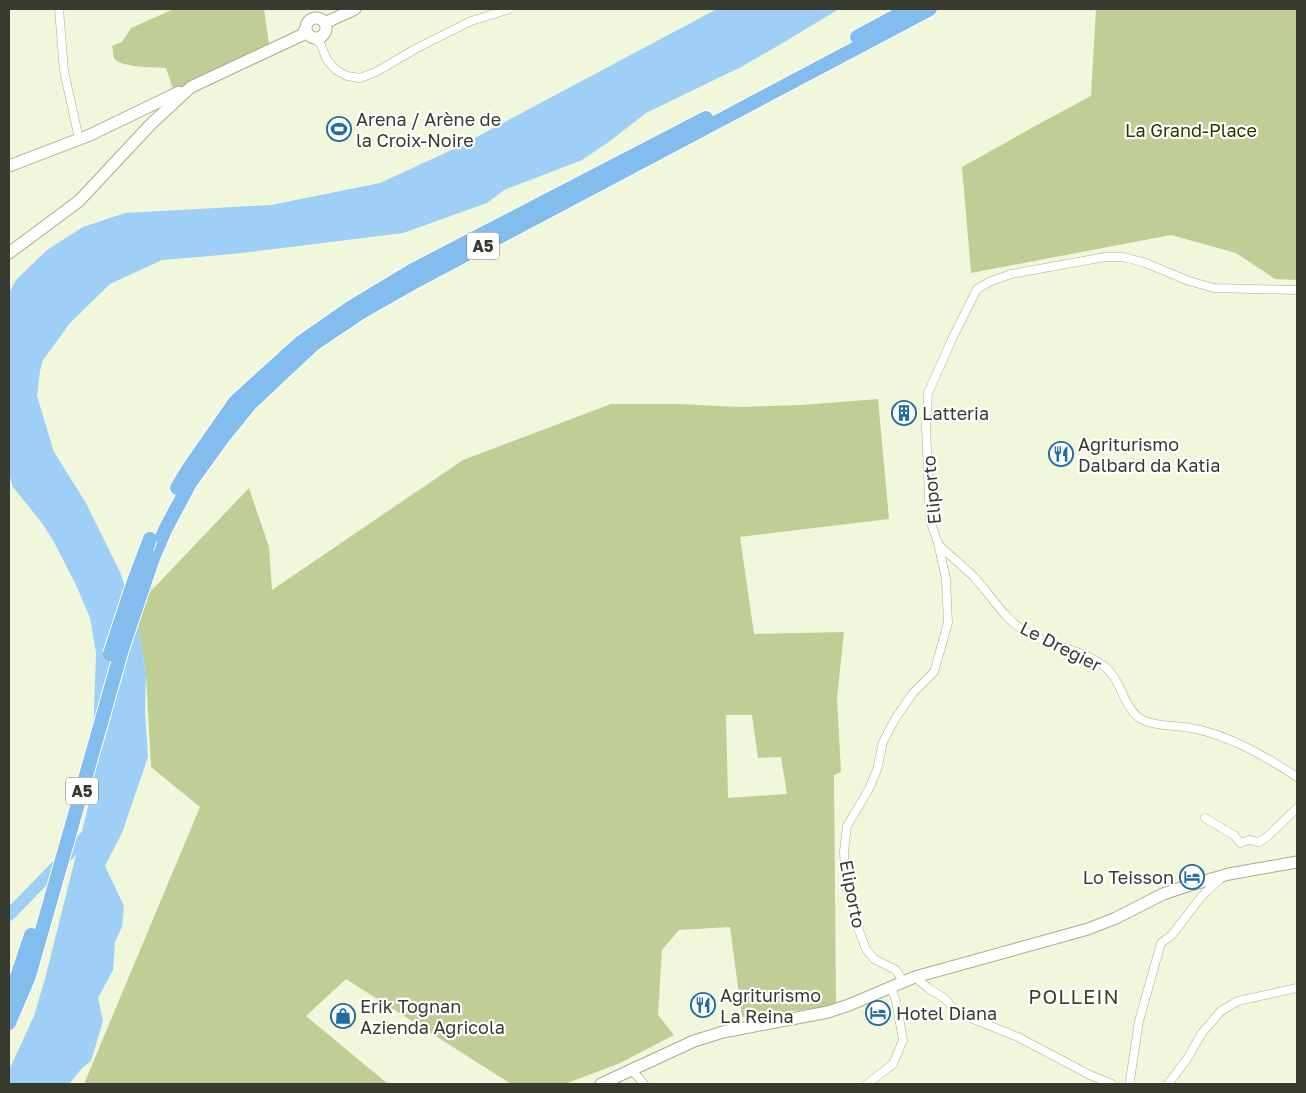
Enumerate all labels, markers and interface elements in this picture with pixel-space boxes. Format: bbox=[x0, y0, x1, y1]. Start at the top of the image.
place label: Arena / Arène de la Croix-Noire bbox=[356, 108, 501, 151]
sports icon: Arena / Arène de la Croix-Noire bbox=[326, 116, 352, 142]
park label: La Grand-Place bbox=[1125, 119, 1257, 141]
road number: A5 bbox=[467, 232, 499, 260]
building icon: Latteria bbox=[891, 400, 917, 426]
place label: Latteria bbox=[922, 402, 989, 424]
place label: Agriturismo Dalbard da Katia bbox=[1078, 433, 1220, 476]
restaurant icon: Agriturismo Dalbard da Katia bbox=[1048, 441, 1074, 467]
street label: Eliporto bbox=[917, 455, 945, 525]
street label: Le Dregier bbox=[1017, 616, 1105, 676]
road number: A5 bbox=[66, 778, 98, 804]
street label: Eliporto bbox=[836, 858, 870, 930]
hotel icon: Lo Teisson bbox=[1179, 864, 1205, 890]
place label: Lo Teisson bbox=[1083, 866, 1174, 888]
place label: Agriturismo La Reina bbox=[720, 984, 821, 1027]
district label: POLLEIN bbox=[1028, 984, 1120, 1008]
restaurant icon: Agriturismo La Reina bbox=[690, 992, 716, 1018]
place label: Erik Tognan Azienda Agricola bbox=[360, 995, 505, 1038]
hotel icon: Hotel Diana bbox=[865, 1000, 891, 1026]
place label: Hotel Diana bbox=[896, 1002, 997, 1024]
shop icon: Erik Tognan Azienda Agricola bbox=[330, 1003, 356, 1029]

